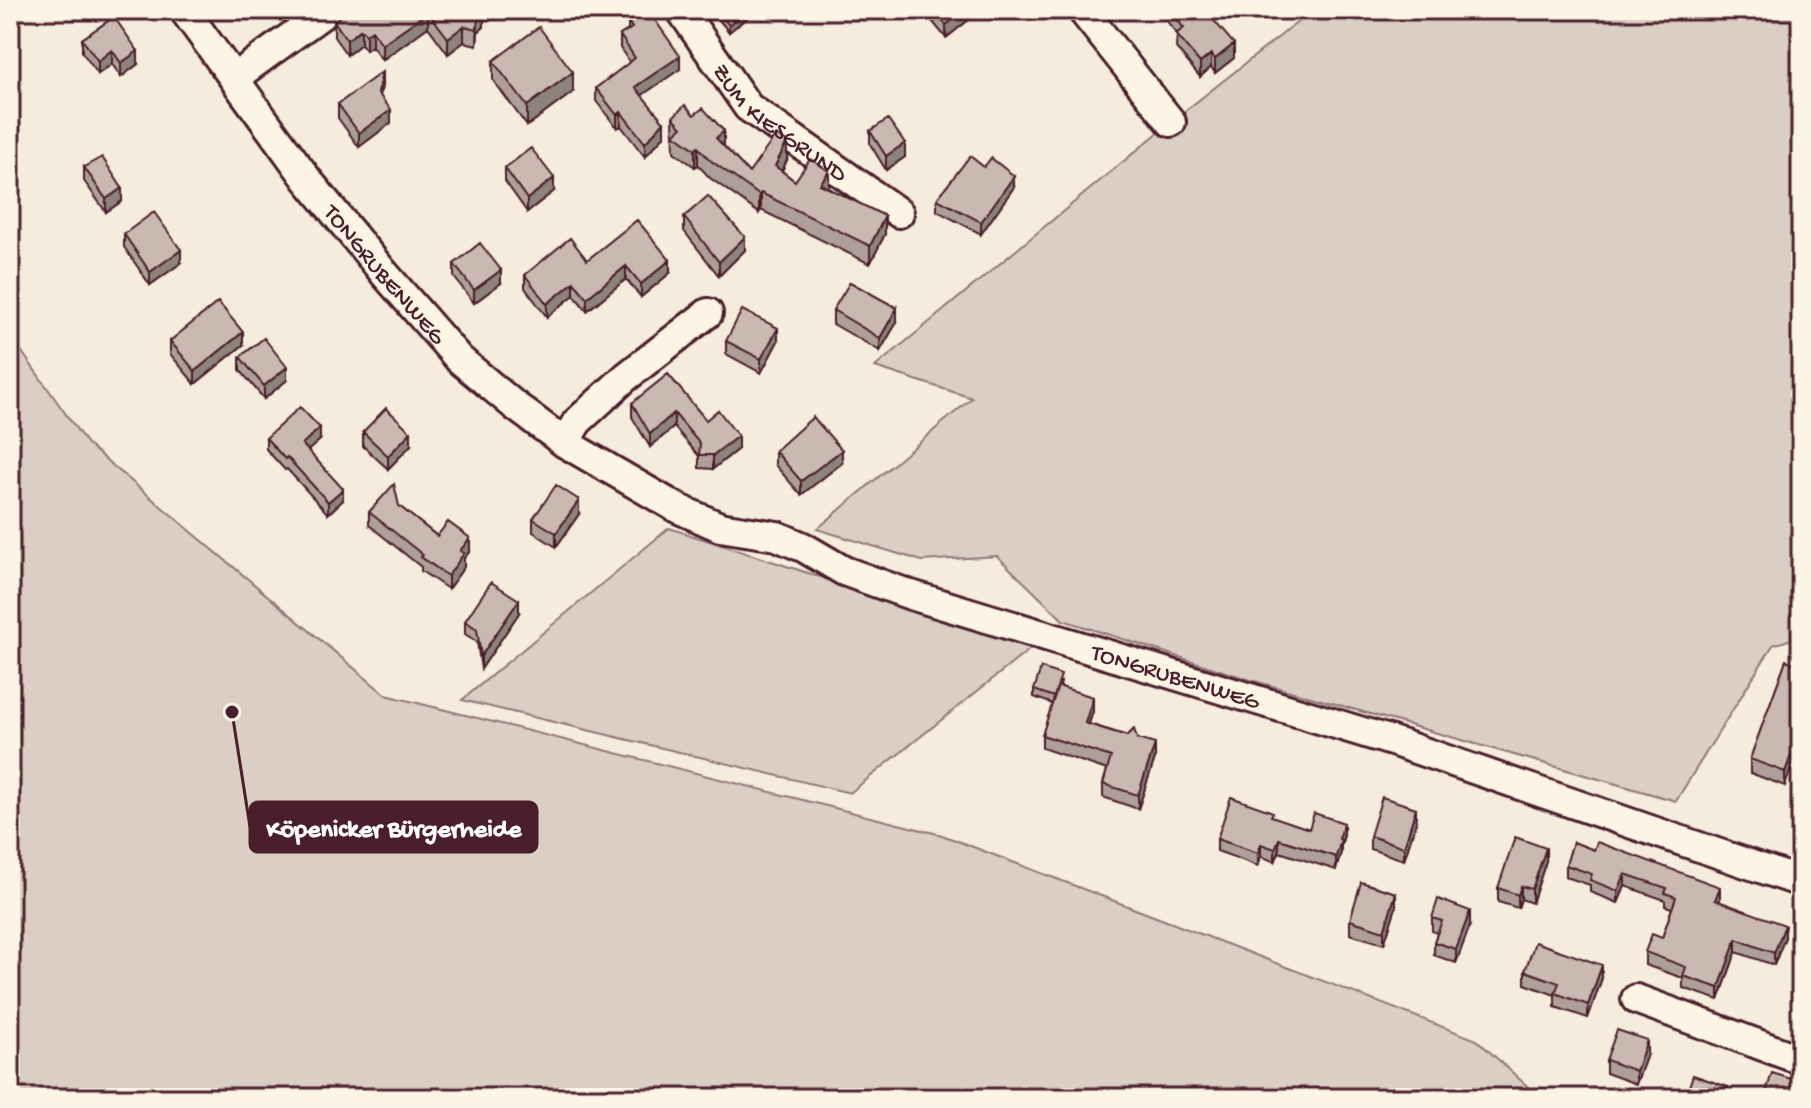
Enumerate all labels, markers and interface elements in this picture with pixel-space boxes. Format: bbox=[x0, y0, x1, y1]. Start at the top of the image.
street label: ZUM KIESGRUND bbox=[704, 59, 852, 190]
street label: TONGRUBENWEG bbox=[314, 198, 451, 352]
street label: TONGRUBENWEG bbox=[1085, 639, 1263, 718]
callout: Köpenicker Bürgerheide bbox=[250, 802, 537, 852]
text: Köpenicker Bürgerheide bbox=[265, 816, 523, 847]

